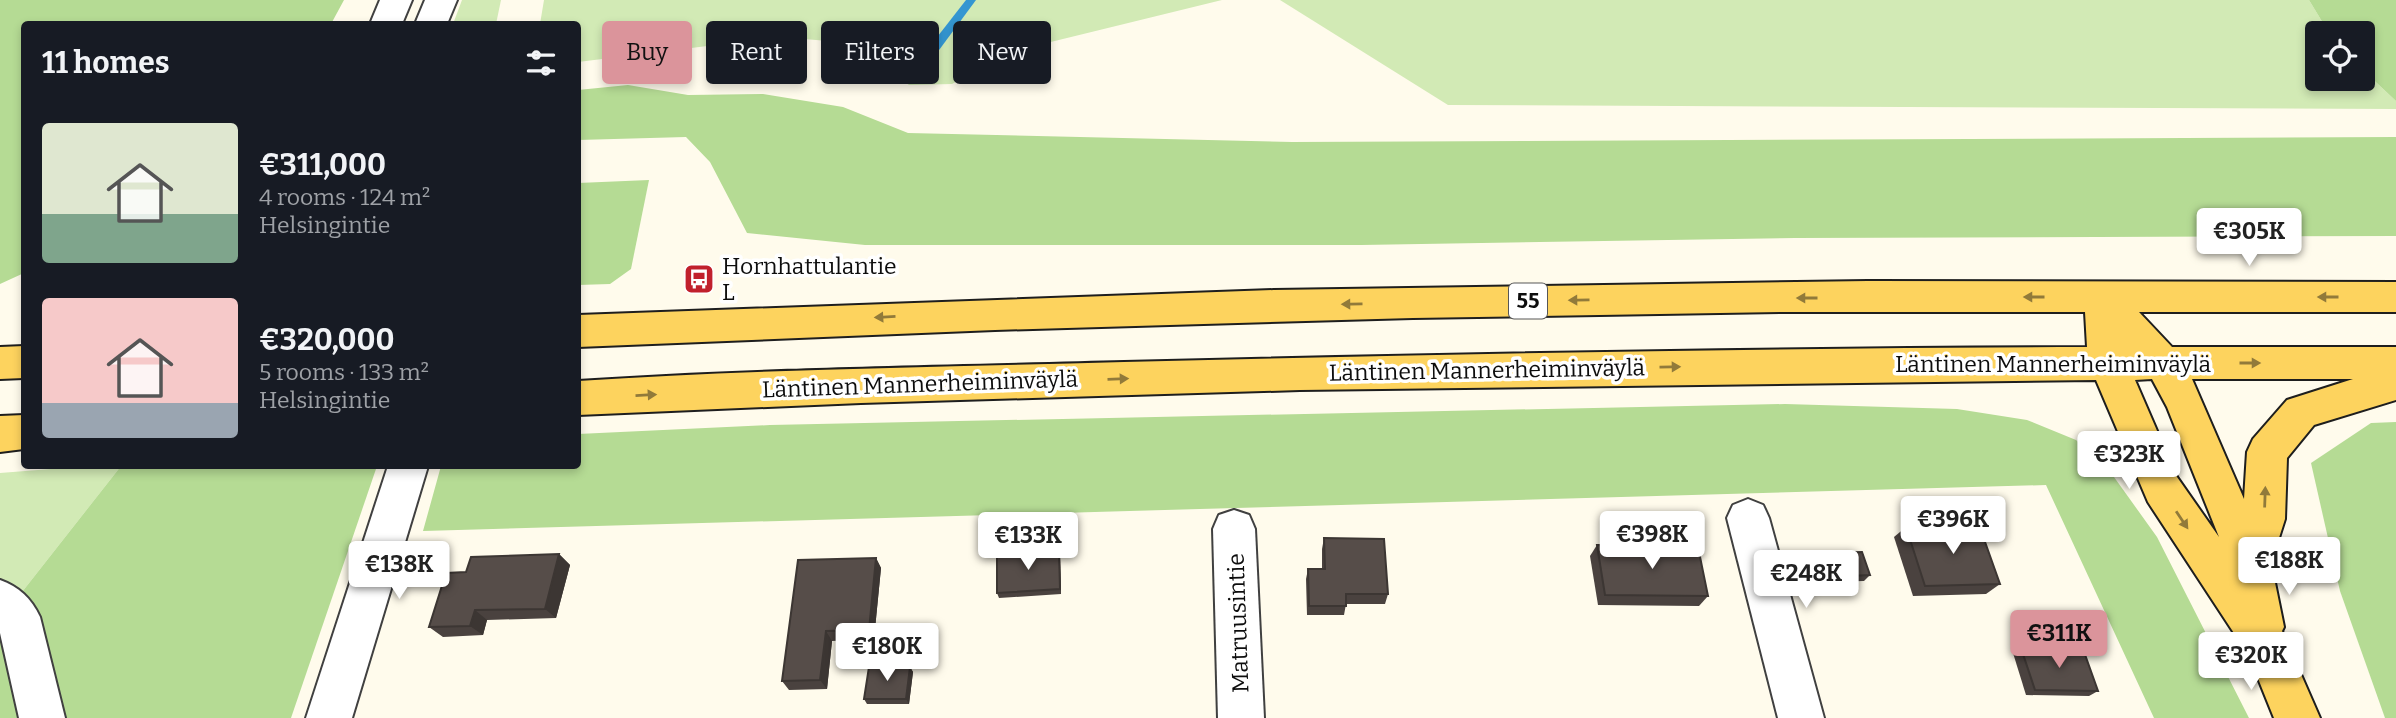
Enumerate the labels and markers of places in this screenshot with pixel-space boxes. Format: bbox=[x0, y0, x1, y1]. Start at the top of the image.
pin: €305K bbox=[2200, 208, 2298, 268]
place label: Hornhattulantie L bbox=[722, 252, 897, 306]
bus stop icon: Hornhattulantie L bbox=[682, 262, 716, 296]
pin: €323K bbox=[2080, 432, 2178, 491]
pin: €396K bbox=[1904, 496, 2002, 556]
pin: €133K bbox=[979, 512, 1077, 572]
pin: €398K bbox=[1603, 512, 1701, 571]
pin: €188K bbox=[2240, 538, 2338, 597]
pin: €138K bbox=[350, 542, 448, 601]
pin: €248K bbox=[1757, 550, 1855, 610]
pin: €311K bbox=[2010, 610, 2108, 670]
pin: €180K bbox=[838, 624, 936, 683]
pin: €320K bbox=[2202, 632, 2300, 692]

